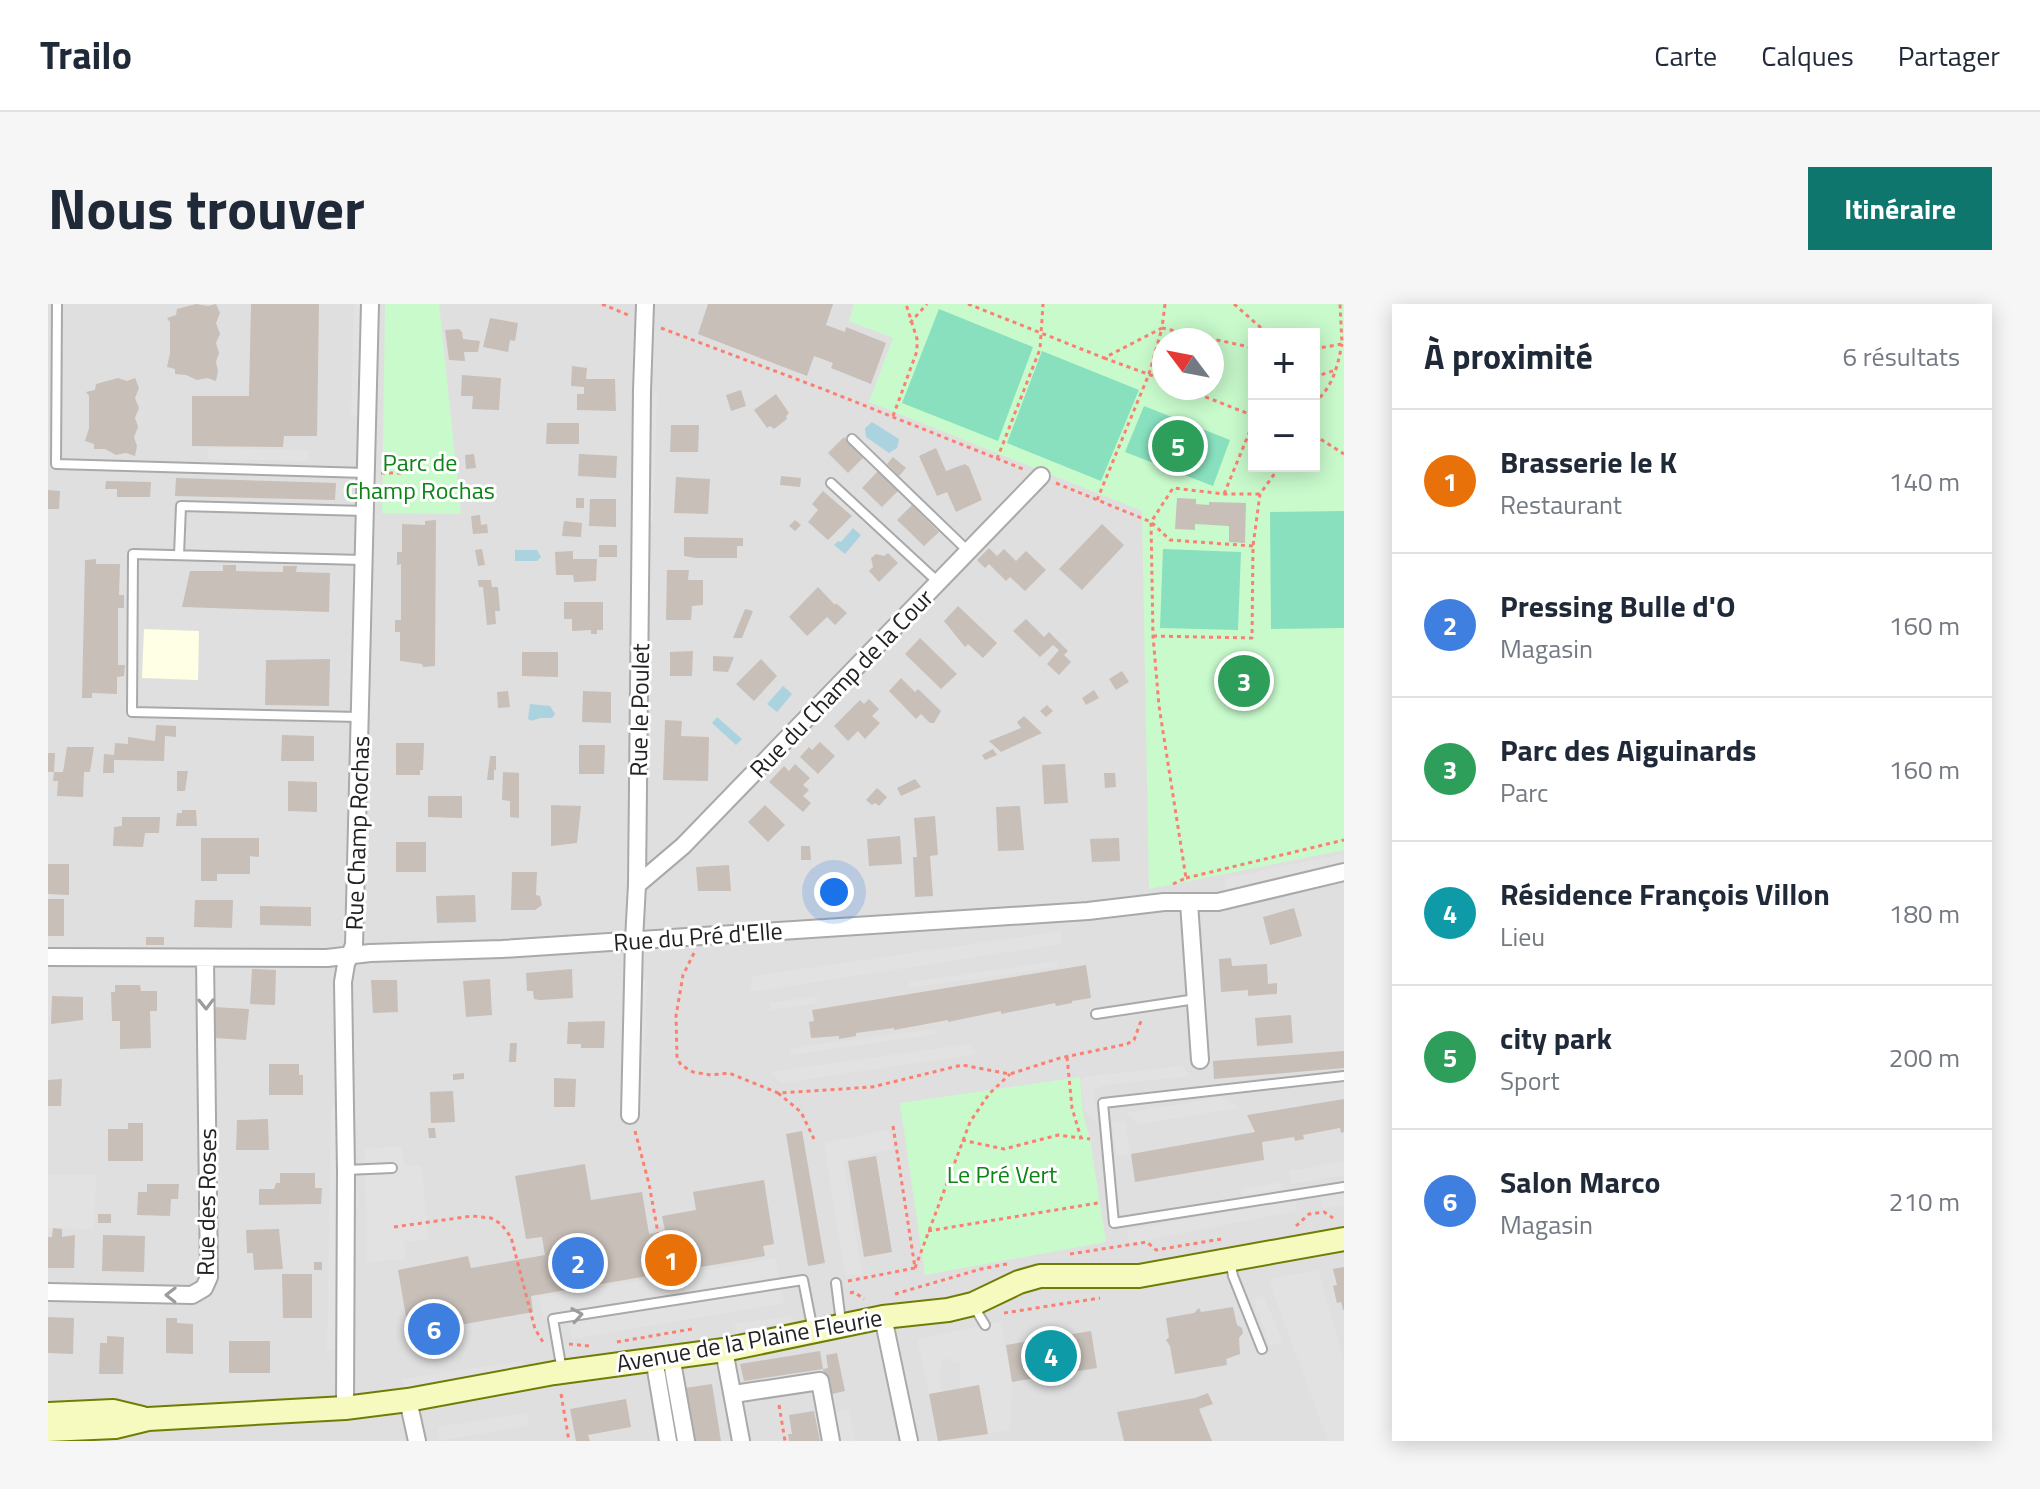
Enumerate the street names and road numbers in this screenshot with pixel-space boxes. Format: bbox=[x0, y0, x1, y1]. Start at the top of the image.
street label: Rue du Champ de la Cour bbox=[741, 580, 941, 786]
street label: Rue le Poulet bbox=[620, 642, 658, 777]
street label: Rue Champ Rochas bbox=[336, 735, 378, 931]
street label: Rue du Pré d'Elle bbox=[612, 912, 784, 960]
street label: Rue des Roses bbox=[187, 1128, 225, 1276]
street label: Avenue de la Plaine Fleurie bbox=[613, 1299, 885, 1381]

